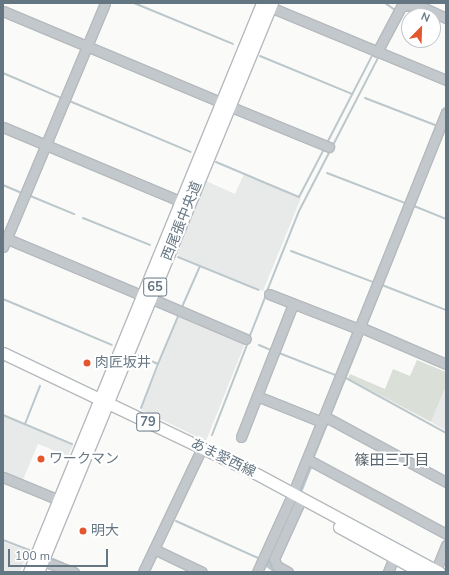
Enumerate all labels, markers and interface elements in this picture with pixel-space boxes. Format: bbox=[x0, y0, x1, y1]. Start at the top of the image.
north arrow bbox=[401, 8, 441, 48]
text: N bbox=[419, 9, 432, 26]
street label: 西尾張中央道 bbox=[158, 179, 206, 263]
road number: 65 bbox=[143, 276, 167, 298]
place label: 肉匠坂井 bbox=[95, 355, 151, 371]
marker: 肉匠坂井 bbox=[82, 358, 92, 368]
road number: 79 bbox=[136, 411, 160, 433]
street label: あま愛西線 bbox=[188, 435, 258, 481]
place label: ワークマン bbox=[49, 451, 119, 467]
district label: 篠田三丁目 bbox=[355, 452, 429, 470]
marker: ワークマン bbox=[36, 454, 46, 464]
place label: 明大 bbox=[91, 523, 119, 539]
marker: 明大 bbox=[78, 526, 88, 536]
scale bar bbox=[10, 541, 110, 567]
text: 100 m bbox=[15, 548, 50, 564]

